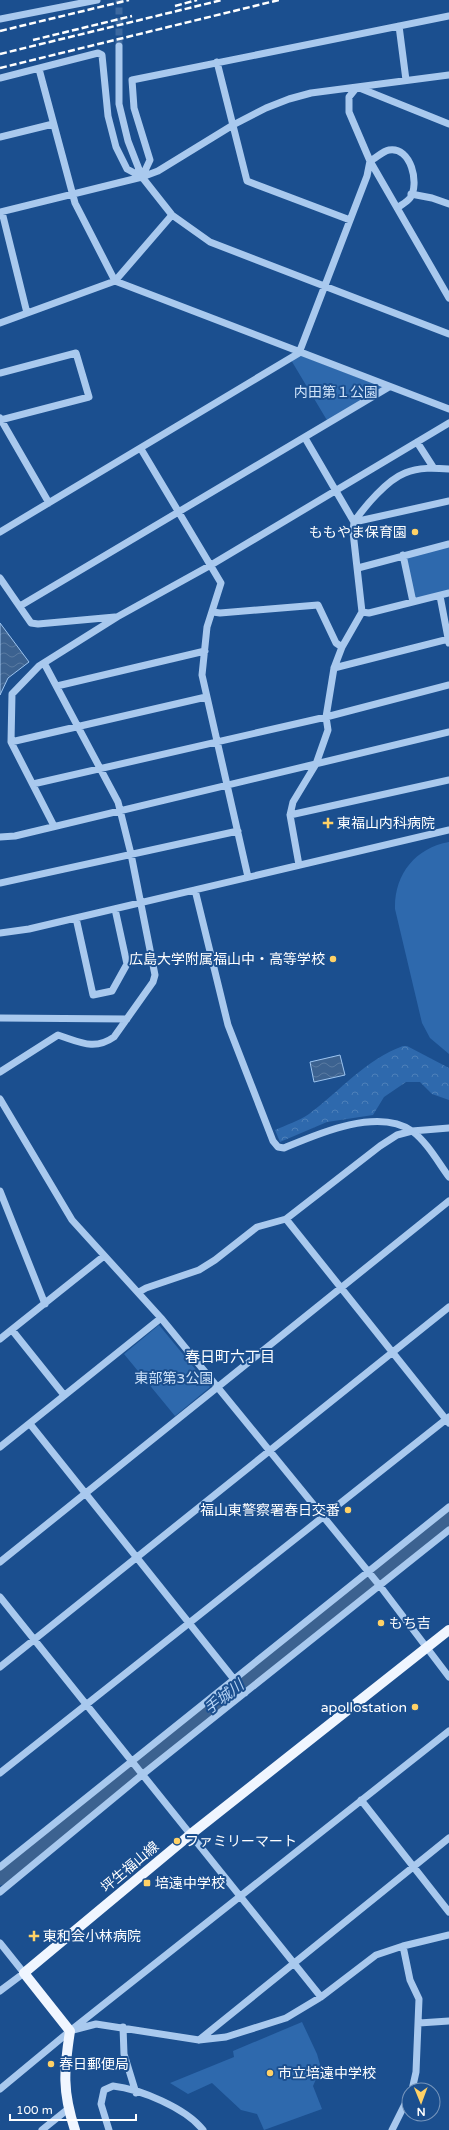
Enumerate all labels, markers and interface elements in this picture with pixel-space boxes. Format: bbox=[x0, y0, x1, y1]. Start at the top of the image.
park label: 内田第１公園 bbox=[294, 384, 378, 401]
place label: ももやま保育園 bbox=[309, 524, 407, 541]
marker: ももやま保育園 bbox=[410, 527, 420, 537]
place label: 東福山内科病院 bbox=[337, 815, 435, 832]
marker: 東福山内科病院 bbox=[322, 817, 334, 829]
place label: 広島大学附属福山中・高等学校 bbox=[129, 951, 325, 968]
marker: 広島大学附属福山中・高等学校 bbox=[328, 954, 338, 964]
district label: 春日町六丁目 bbox=[185, 1348, 275, 1366]
park label: 東部第3公園 bbox=[135, 1370, 213, 1387]
place label: 福山東警察署春日交番 bbox=[200, 1502, 340, 1519]
marker: 福山東警察署春日交番 bbox=[343, 1505, 353, 1515]
place label: もち吉 bbox=[389, 1615, 431, 1632]
marker: もち吉 bbox=[376, 1618, 386, 1628]
water label: 手城川 bbox=[201, 1675, 249, 1718]
place label: apollostation bbox=[321, 1699, 407, 1716]
marker: apollostation bbox=[410, 1702, 420, 1712]
place label: ファミリーマート bbox=[185, 1833, 297, 1850]
marker: ファミリーマート bbox=[172, 1836, 182, 1846]
street label: 坪生福山線 bbox=[98, 1838, 162, 1896]
place label: 培遠中学校 bbox=[155, 1875, 225, 1892]
marker: 培遠中学校 bbox=[142, 1878, 152, 1888]
place label: 東和会小林病院 bbox=[43, 1928, 141, 1945]
marker: 東和会小林病院 bbox=[28, 1930, 40, 1942]
place label: 春日郵便局 bbox=[59, 2056, 129, 2073]
marker: 春日郵便局 bbox=[46, 2059, 56, 2069]
place label: 市立培遠中学校 bbox=[278, 2065, 376, 2082]
marker: 市立培遠中学校 bbox=[265, 2068, 275, 2078]
north arrow bbox=[401, 2082, 441, 2122]
scale bar bbox=[10, 2096, 136, 2122]
text: 100 m bbox=[16, 2103, 53, 2117]
text: N bbox=[417, 2105, 426, 2118]

